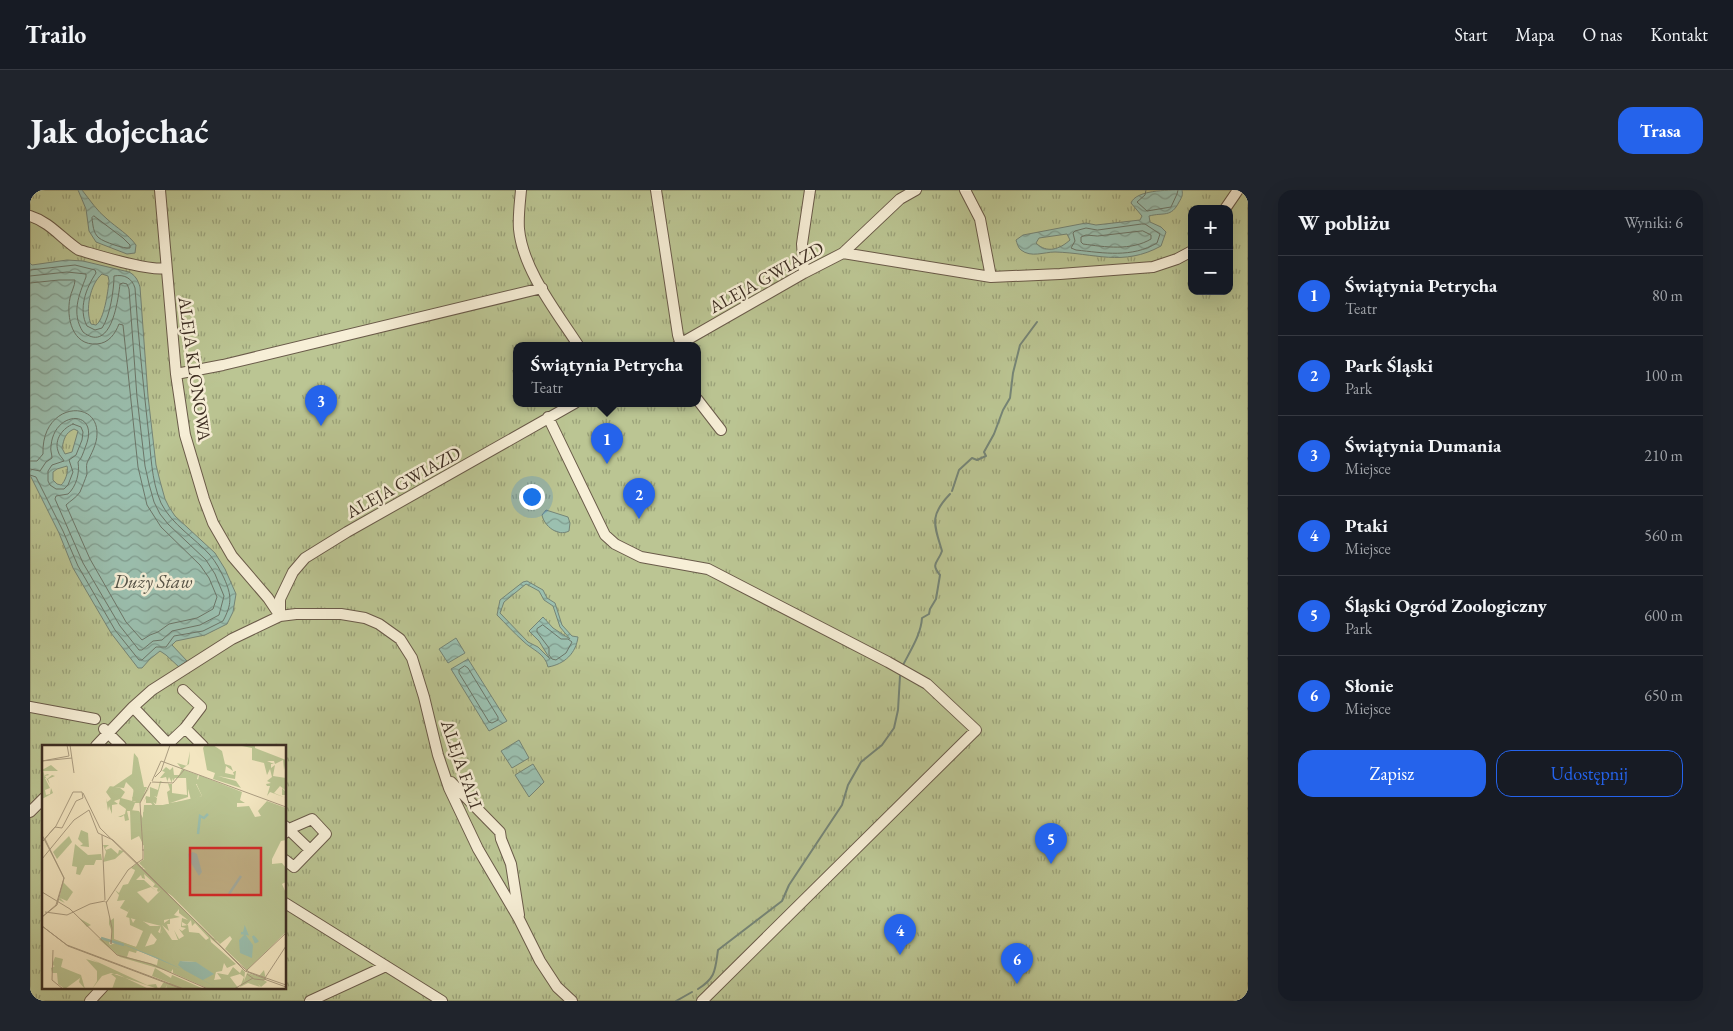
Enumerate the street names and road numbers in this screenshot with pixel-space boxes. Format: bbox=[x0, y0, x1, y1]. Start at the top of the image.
street label: ALEJA GWIAZD bbox=[704, 236, 828, 319]
street label: ALEJA KLONOWA bbox=[173, 294, 217, 443]
street label: ALEJA GWIAZD bbox=[341, 441, 465, 524]
street label: ALEJA FALI bbox=[436, 716, 488, 811]

